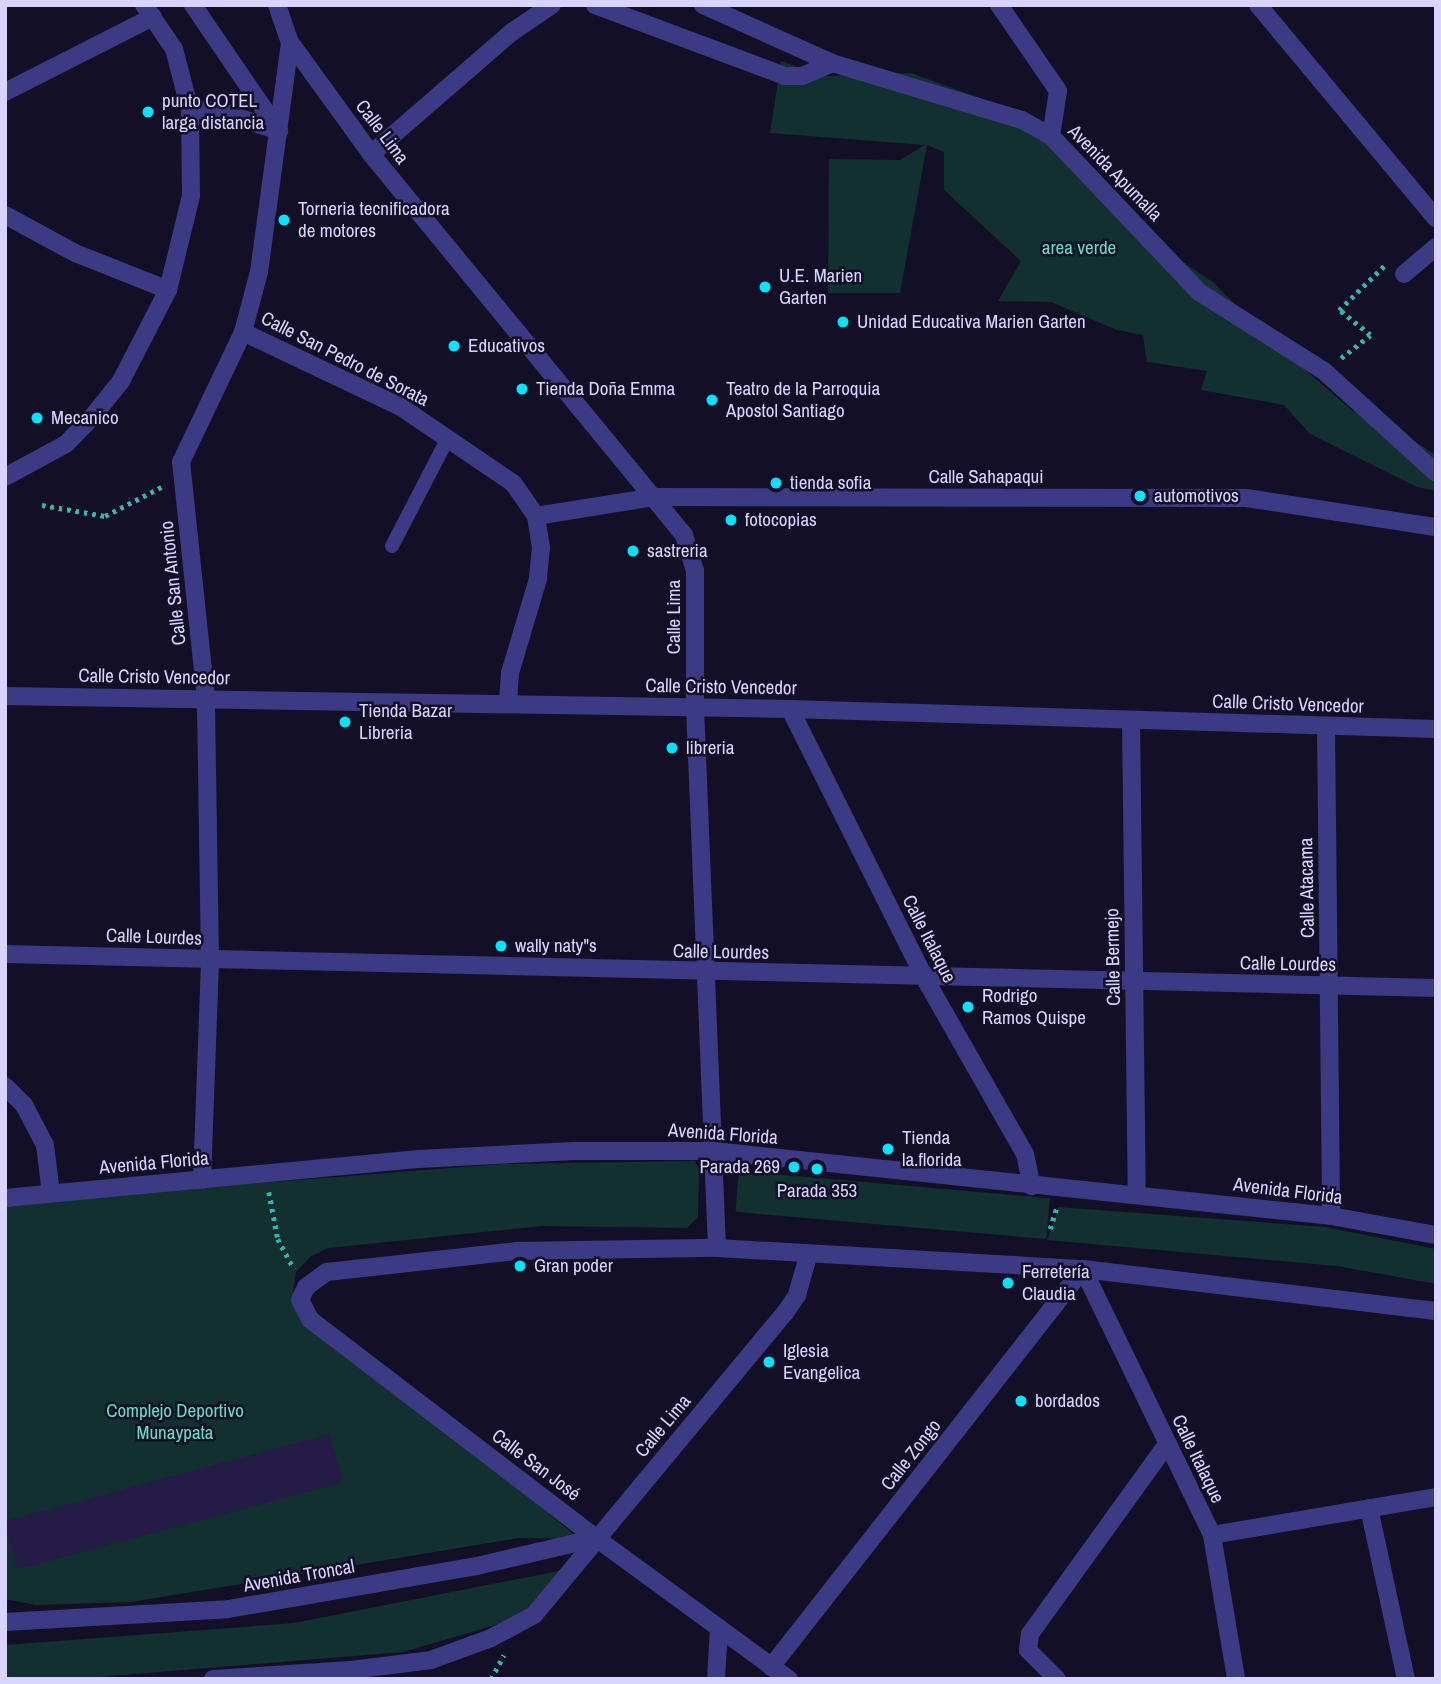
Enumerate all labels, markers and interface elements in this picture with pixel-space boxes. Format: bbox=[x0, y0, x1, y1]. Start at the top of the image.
place label: punto COTEL larga distancia bbox=[162, 90, 264, 134]
street label: Calle Lima bbox=[350, 95, 414, 169]
marker: punto COTEL larga distancia bbox=[140, 104, 156, 120]
street label: Avenida Apumalla bbox=[1063, 120, 1167, 226]
place label: Torneria tecnificadora de motores bbox=[298, 198, 450, 242]
marker: Torneria tecnificadora de motores bbox=[276, 212, 292, 228]
park label: area verde bbox=[1042, 237, 1116, 259]
place label: U.E. Marien Garten bbox=[779, 265, 862, 309]
marker: U.E. Marien Garten bbox=[757, 279, 773, 295]
street label: Calle San Pedro de Sorata bbox=[257, 307, 433, 411]
place label: Unidad Educativa Marien Garten bbox=[857, 311, 1086, 333]
marker: Unidad Educativa Marien Garten bbox=[835, 314, 851, 330]
place label: Educativos bbox=[468, 335, 545, 357]
marker: Educativos bbox=[446, 338, 462, 354]
place label: Tienda Doña Emma bbox=[536, 378, 675, 400]
place label: Teatro de la Parroquia Apostol Santiago bbox=[726, 378, 880, 422]
marker: Tienda Doña Emma bbox=[514, 381, 530, 397]
marker: Teatro de la Parroquia Apostol Santiago bbox=[704, 392, 720, 408]
place label: Mecanico bbox=[51, 407, 119, 429]
marker: Mecanico bbox=[29, 410, 45, 426]
street label: Calle Sahapaqui bbox=[928, 466, 1044, 488]
place label: tienda sofia bbox=[790, 472, 871, 494]
marker: tienda sofia bbox=[768, 475, 784, 491]
place label: automotivos bbox=[1154, 485, 1239, 507]
marker: automotivos bbox=[1132, 488, 1148, 504]
place label: fotocopias bbox=[745, 509, 817, 531]
marker: fotocopias bbox=[723, 512, 739, 528]
street label: Calle San Antonio bbox=[155, 519, 191, 647]
place label: sastreria bbox=[647, 540, 708, 562]
marker: sastreria bbox=[625, 543, 641, 559]
street label: Calle Lima bbox=[663, 580, 685, 654]
street label: Calle Cristo Vencedor bbox=[78, 664, 230, 690]
street label: Calle Cristo Vencedor bbox=[645, 674, 797, 700]
street label: Calle Cristo Vencedor bbox=[1212, 690, 1364, 718]
place label: Tienda Bazar Libreria bbox=[359, 700, 452, 744]
marker: Tienda Bazar Libreria bbox=[337, 714, 353, 730]
place label: libreria bbox=[686, 737, 734, 759]
marker: libreria bbox=[664, 740, 680, 756]
street label: Calle Atacama bbox=[1295, 837, 1319, 939]
street label: Calle Italaque bbox=[897, 891, 961, 987]
street label: Calle Bermejo bbox=[1101, 908, 1125, 1006]
street label: Calle Lourdes bbox=[106, 924, 202, 950]
place label: wally naty"s bbox=[515, 935, 597, 957]
marker: wally naty"s bbox=[493, 938, 509, 954]
street label: Calle Lourdes bbox=[673, 940, 769, 964]
street label: Calle Lourdes bbox=[1240, 952, 1336, 976]
place label: Rodrigo Ramos Quispe bbox=[982, 985, 1086, 1029]
marker: Rodrigo Ramos Quispe bbox=[960, 999, 976, 1015]
street label: Avenida Florida bbox=[667, 1119, 779, 1149]
place label: Tienda la.florida bbox=[902, 1127, 962, 1171]
marker: Tienda la.florida bbox=[880, 1141, 896, 1157]
street label: Avenida Florida bbox=[98, 1147, 210, 1179]
place label: Parada 269 bbox=[699, 1156, 780, 1178]
marker: Parada 269 bbox=[786, 1159, 802, 1175]
marker: Parada 353 bbox=[809, 1161, 825, 1177]
street label: Avenida Florida bbox=[1232, 1173, 1344, 1209]
place label: Parada 353 bbox=[777, 1180, 857, 1202]
place label: Gran poder bbox=[534, 1255, 613, 1277]
marker: Gran poder bbox=[512, 1258, 528, 1274]
place label: Ferretería Claudia bbox=[1022, 1261, 1090, 1305]
marker: Ferretería Claudia bbox=[1000, 1275, 1016, 1291]
place label: Iglesia Evangelica bbox=[783, 1340, 860, 1384]
marker: Iglesia Evangelica bbox=[761, 1354, 777, 1370]
street label: Calle Lima bbox=[630, 1390, 696, 1462]
place label: bordados bbox=[1035, 1390, 1100, 1412]
marker: bordados bbox=[1013, 1393, 1029, 1409]
park label: Complejo Deportivo Munaypata bbox=[106, 1400, 244, 1444]
street label: Calle Italaque bbox=[1167, 1411, 1229, 1507]
street label: Calle Zongo bbox=[876, 1415, 946, 1495]
street label: Calle San José bbox=[487, 1424, 585, 1506]
street label: Avenida Troncal bbox=[242, 1555, 356, 1597]

